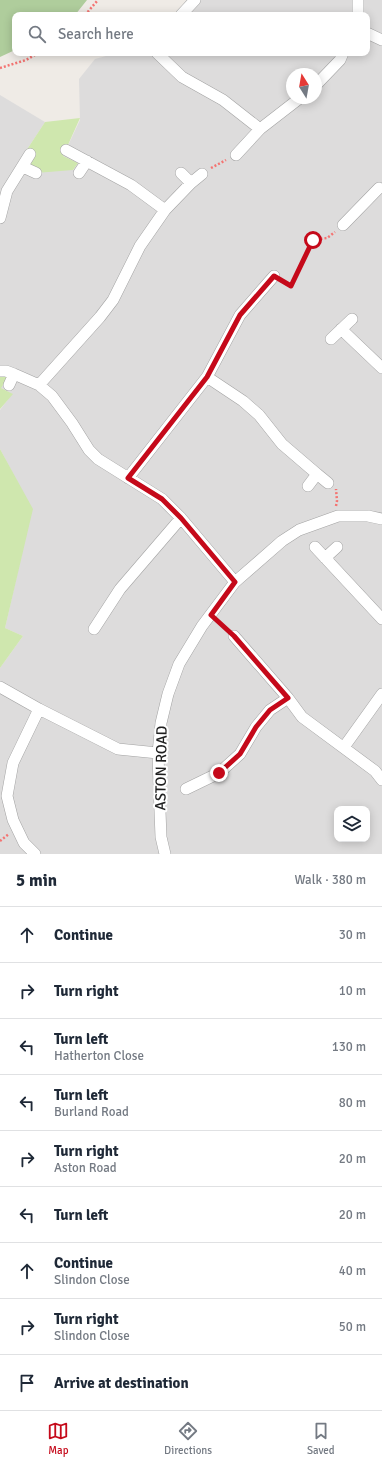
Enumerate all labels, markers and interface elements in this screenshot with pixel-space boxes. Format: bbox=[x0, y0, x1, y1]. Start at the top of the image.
search box bbox=[12, 12, 370, 56]
icon: search bbox=[26, 23, 48, 45]
text: Search here bbox=[58, 25, 134, 43]
north arrow bbox=[286, 68, 322, 104]
route start bbox=[304, 231, 322, 249]
street label: ASTON ROAD bbox=[151, 725, 171, 811]
route end bbox=[210, 764, 228, 782]
map controls bbox=[334, 806, 370, 842]
button: layers bbox=[334, 806, 370, 842]
text: 5 min bbox=[16, 870, 57, 891]
text: Walk · 380 m bbox=[295, 872, 366, 888]
icon: ahead bbox=[16, 924, 38, 946]
text: Continue bbox=[54, 926, 113, 944]
text: 30 m bbox=[339, 927, 366, 943]
icon: right bbox=[16, 980, 38, 1002]
text: Turn right bbox=[54, 982, 119, 1000]
text: 10 m bbox=[339, 983, 366, 999]
text: Turn left bbox=[54, 1030, 108, 1048]
icon: left bbox=[16, 1036, 38, 1058]
text: 130 m bbox=[332, 1039, 366, 1055]
text: Hatherton Close bbox=[54, 1048, 144, 1064]
text: Turn left bbox=[54, 1086, 108, 1104]
icon: left bbox=[16, 1092, 38, 1114]
text: 80 m bbox=[339, 1095, 366, 1111]
text: Burland Road bbox=[54, 1104, 129, 1120]
text: Turn right bbox=[54, 1142, 119, 1160]
icon: right bbox=[16, 1148, 38, 1170]
text: 20 m bbox=[339, 1151, 366, 1167]
text: Aston Road bbox=[54, 1160, 117, 1176]
icon: left bbox=[16, 1204, 38, 1226]
text: Turn left bbox=[54, 1206, 108, 1224]
text: 20 m bbox=[339, 1207, 366, 1223]
text: Continue bbox=[54, 1254, 113, 1272]
icon: ahead bbox=[16, 1260, 38, 1282]
text: 40 m bbox=[339, 1263, 366, 1279]
text: Slindon Close bbox=[54, 1272, 130, 1288]
text: Turn right bbox=[54, 1310, 119, 1328]
icon: right bbox=[16, 1316, 38, 1338]
text: 50 m bbox=[339, 1319, 366, 1335]
text: Slindon Close bbox=[54, 1328, 130, 1344]
icon: arrive bbox=[16, 1372, 38, 1394]
text: Arrive at destination bbox=[54, 1374, 189, 1392]
tab: Map bbox=[47, 1420, 69, 1457]
tab: Directions bbox=[164, 1420, 212, 1457]
tab: Saved bbox=[307, 1420, 335, 1457]

